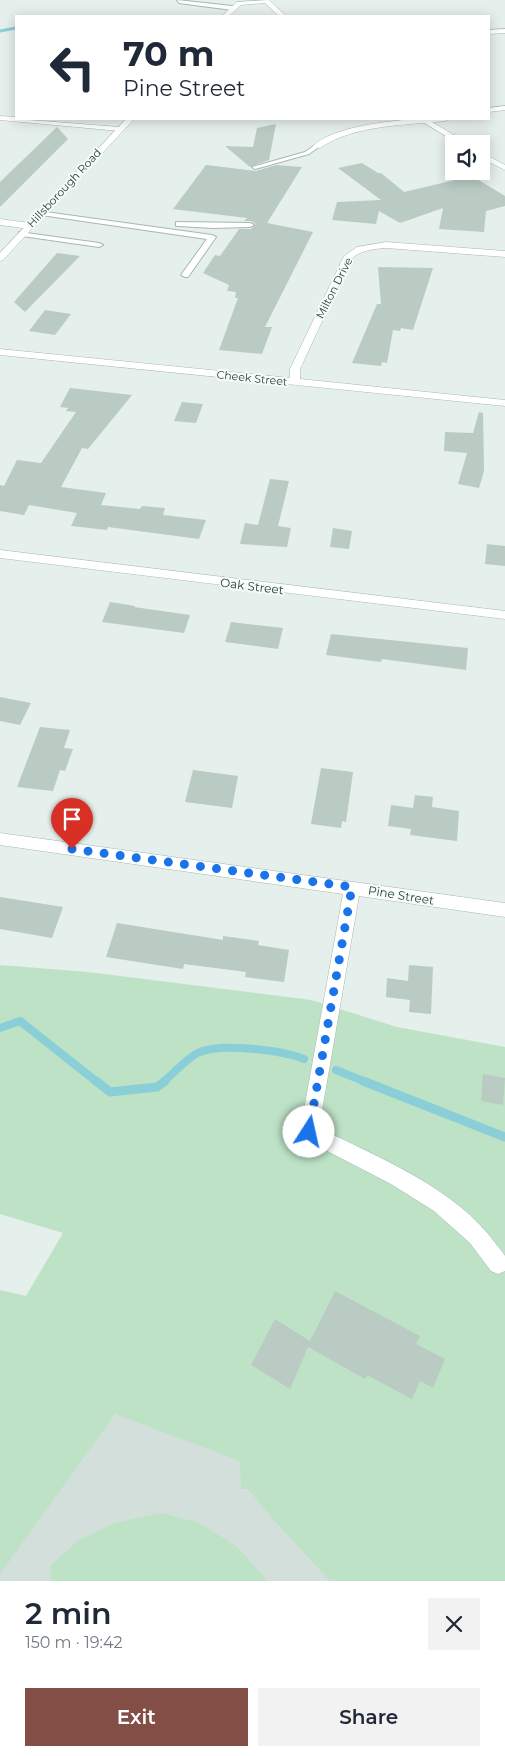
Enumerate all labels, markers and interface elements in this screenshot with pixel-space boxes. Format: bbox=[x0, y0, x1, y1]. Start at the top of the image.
text: 70 m bbox=[123, 32, 214, 75]
icon: left bbox=[40, 35, 105, 100]
text: Pine Street bbox=[123, 75, 245, 102]
map controls bbox=[445, 135, 490, 180]
button: sound bbox=[445, 135, 490, 180]
street label: Hillsborough Road bbox=[24, 146, 104, 230]
street label: Milton Drive bbox=[313, 255, 356, 321]
street label: Cheek Street bbox=[216, 367, 289, 389]
street label: Oak Street bbox=[219, 575, 285, 597]
pin bbox=[51, 798, 93, 849]
icon: arrive bbox=[58, 805, 86, 833]
street label: Pine Street bbox=[367, 882, 435, 908]
position arrow bbox=[282, 1105, 334, 1157]
text: 2 min bbox=[25, 1595, 112, 1632]
button: close bbox=[428, 1598, 480, 1650]
text: 150 m · 19:42 bbox=[25, 1633, 123, 1652]
button: Exit bbox=[25, 1688, 248, 1746]
button: Share bbox=[258, 1688, 480, 1746]

